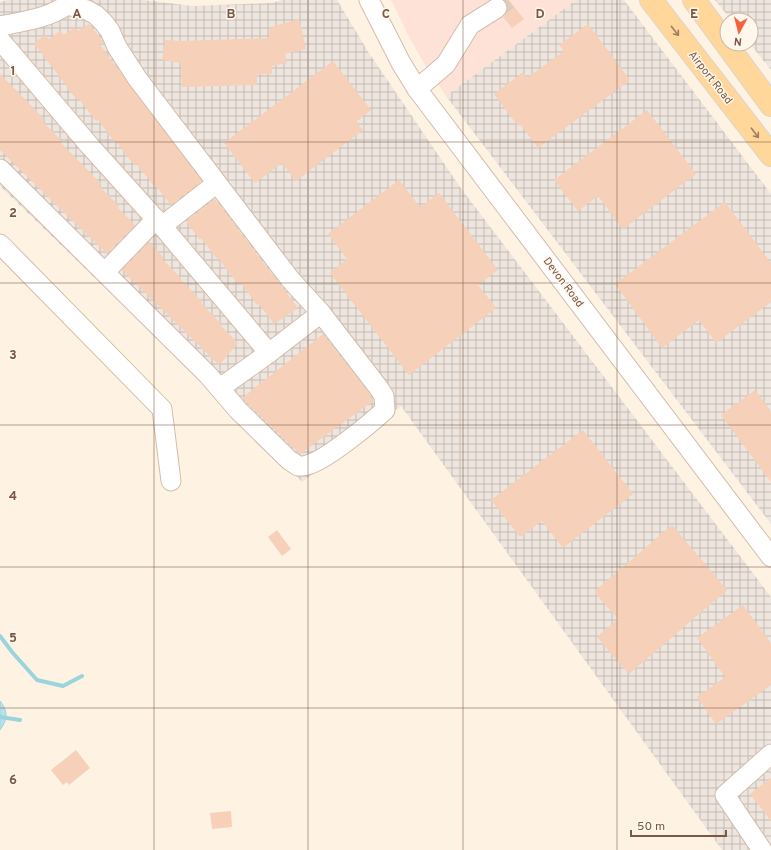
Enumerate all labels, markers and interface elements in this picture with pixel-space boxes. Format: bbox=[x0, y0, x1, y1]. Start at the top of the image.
text: A bbox=[72, 7, 82, 23]
text: B bbox=[227, 7, 236, 23]
text: C bbox=[382, 7, 390, 23]
text: D bbox=[535, 7, 545, 23]
text: E bbox=[690, 7, 698, 23]
north arrow bbox=[719, 12, 759, 52]
one-way arrow bbox=[670, 25, 679, 36]
text: N bbox=[733, 34, 743, 48]
street label: Airport Road bbox=[685, 48, 735, 107]
text: 1 bbox=[10, 64, 16, 80]
one-way arrow bbox=[750, 128, 759, 139]
text: 2 bbox=[9, 206, 17, 222]
street label: Devon Road bbox=[540, 255, 587, 310]
text: 3 bbox=[9, 348, 17, 364]
text: 4 bbox=[9, 489, 17, 505]
text: 5 bbox=[9, 631, 17, 647]
text: 6 bbox=[9, 773, 17, 789]
scale bar bbox=[631, 812, 726, 838]
text: 50 m bbox=[637, 819, 665, 835]

